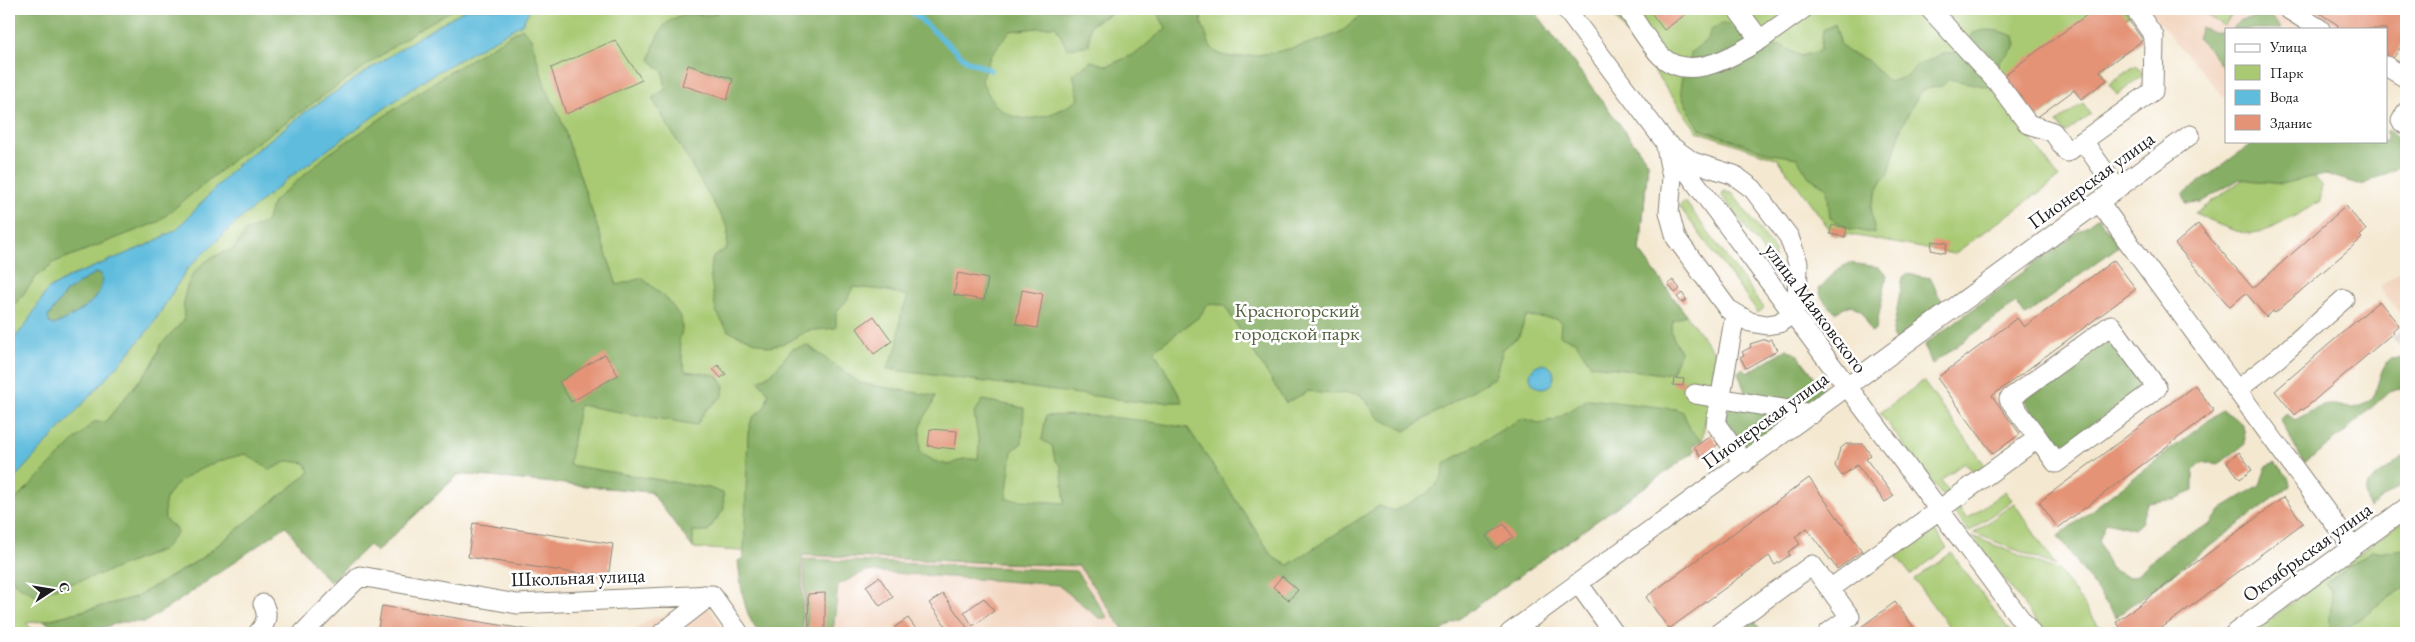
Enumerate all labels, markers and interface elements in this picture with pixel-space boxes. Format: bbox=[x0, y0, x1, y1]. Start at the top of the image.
legend bbox=[2225, 28, 2388, 142]
text: Улица bbox=[2269, 37, 2307, 56]
text: Парк bbox=[2270, 63, 2303, 82]
text: Вода bbox=[2270, 87, 2299, 106]
text: Здание bbox=[2270, 113, 2312, 132]
street label: Пионерская улица bbox=[2023, 125, 2159, 235]
street label: улица Маяковского bbox=[1758, 238, 1874, 378]
park label: Красногорский городской парк bbox=[1234, 297, 1360, 346]
street label: Пионерская улица bbox=[1697, 365, 1833, 475]
street label: Октябрьская улица bbox=[2237, 496, 2377, 608]
street label: Школьная улица bbox=[510, 562, 646, 592]
north arrow bbox=[28, 564, 78, 614]
text: С bbox=[55, 581, 75, 594]

